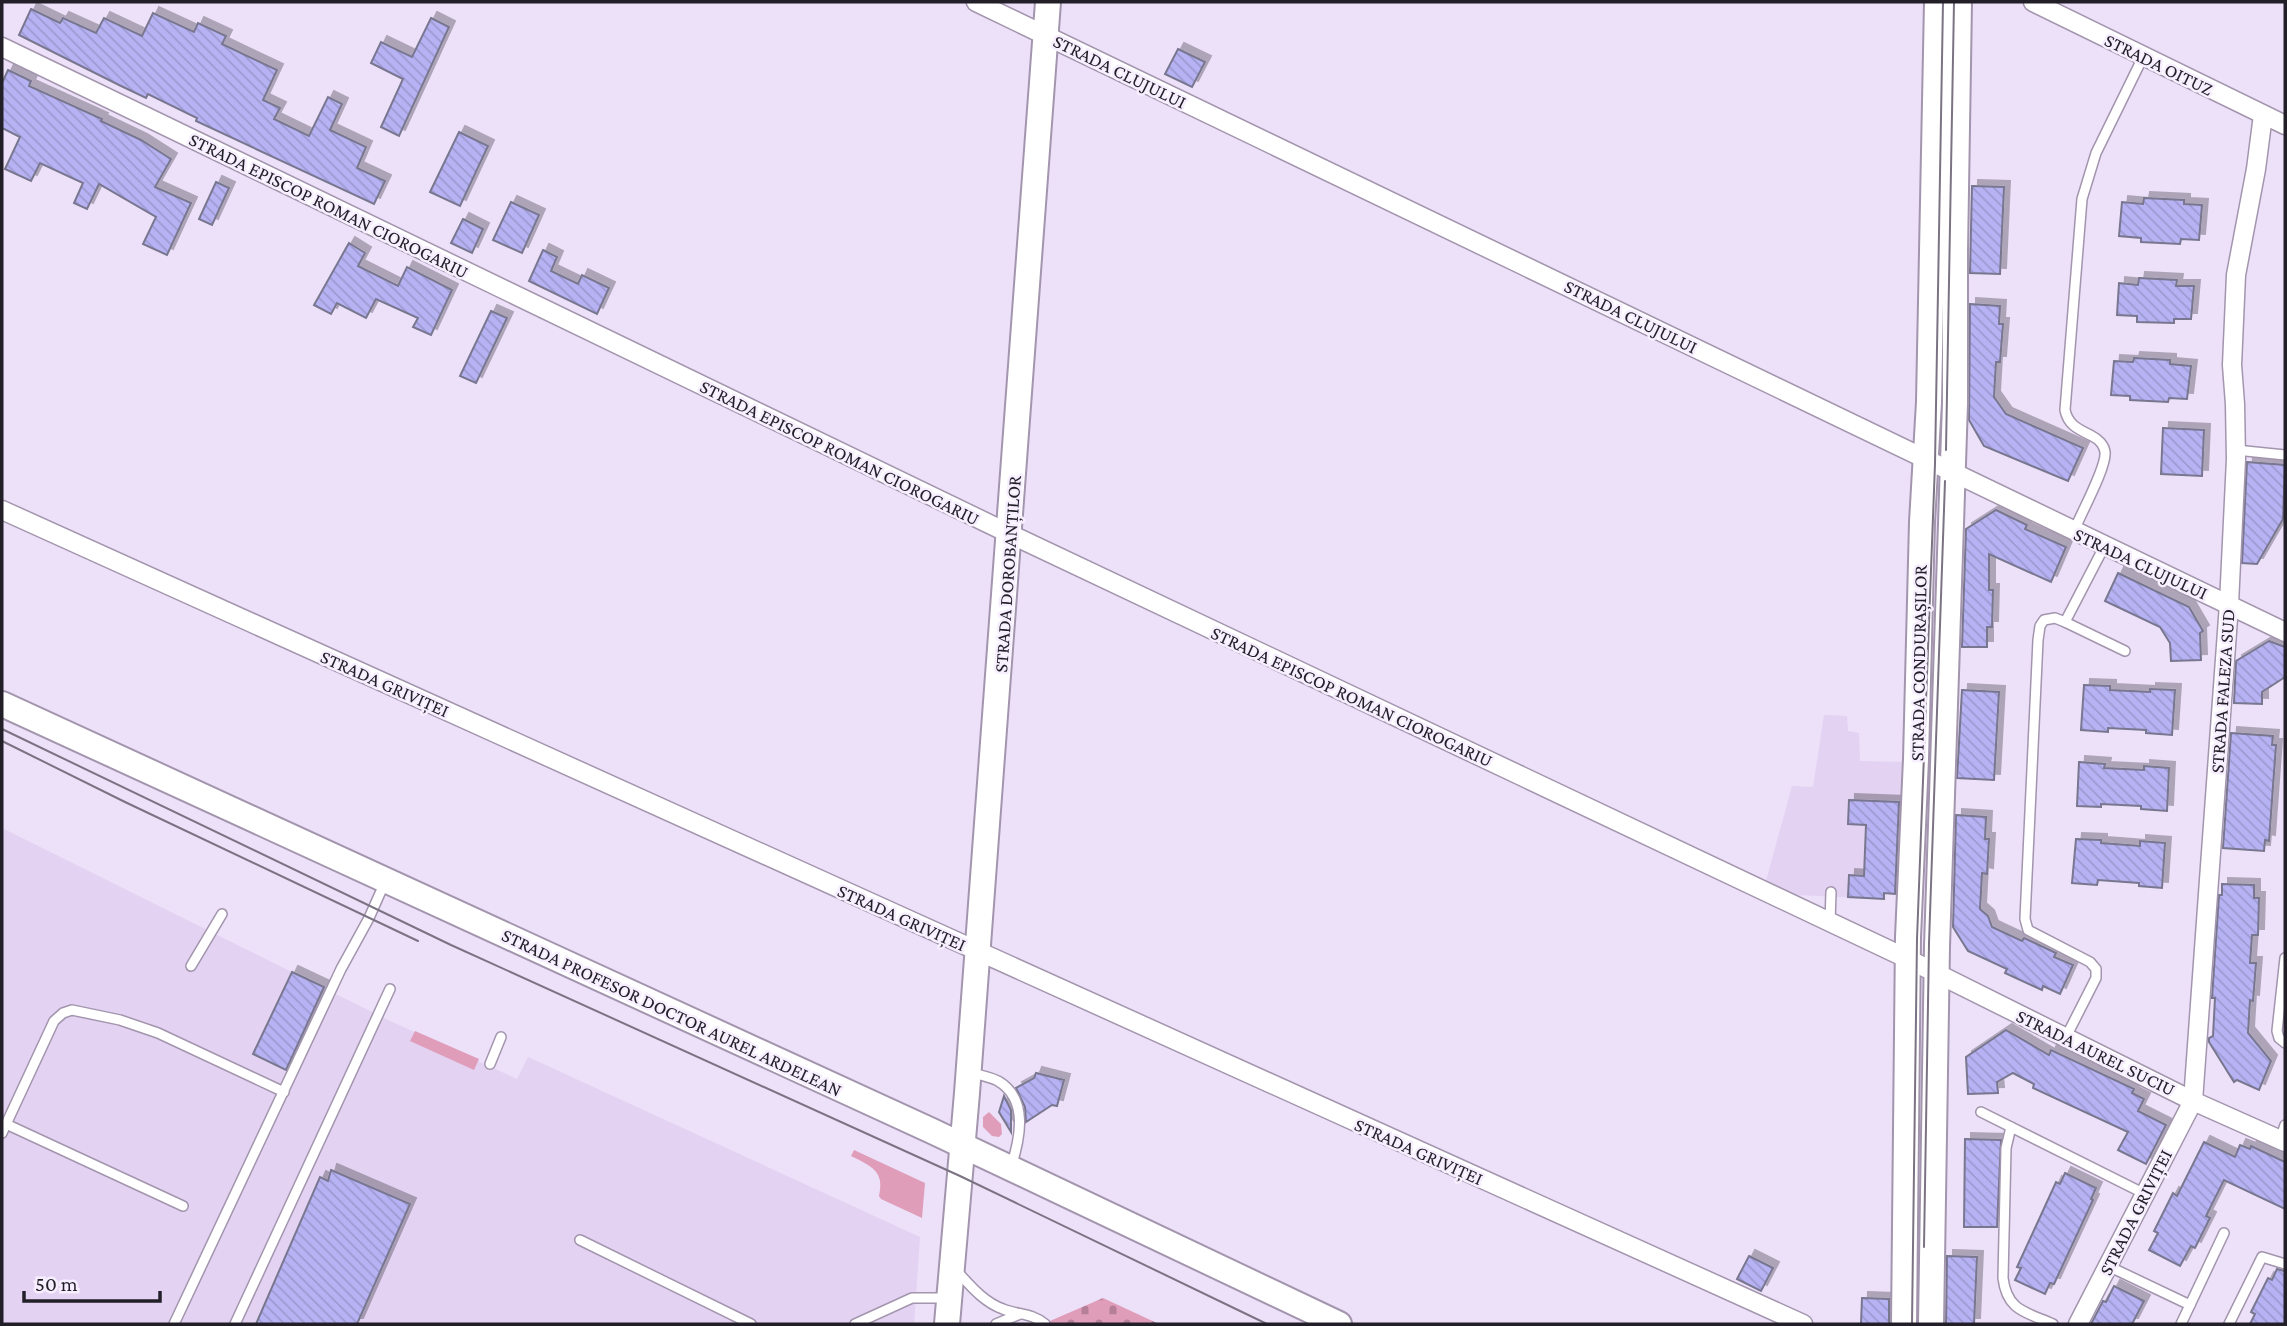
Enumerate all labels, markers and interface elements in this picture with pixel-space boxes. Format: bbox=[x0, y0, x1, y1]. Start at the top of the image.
street label: STRADA OITUZ bbox=[2101, 29, 2216, 100]
street label: STRADA CLUJULUI bbox=[1050, 30, 1190, 113]
street label: STRADA EPISCOP ROMAN CIOROGARIU bbox=[186, 128, 472, 282]
street label: STRADA CLUJULUI bbox=[1561, 275, 1701, 358]
street label: STRADA EPISCOP ROMAN CIOROGARIU bbox=[697, 375, 983, 529]
street label: STRADA DOROBANȚILOR bbox=[990, 474, 1027, 673]
street label: STRADA CLUJULUI bbox=[2071, 523, 2211, 604]
street label: STRADA CONDURAȘILOR bbox=[1906, 564, 1933, 761]
street label: STRADA FALEZA SUD bbox=[2206, 608, 2239, 774]
street label: STRADA EPISCOP ROMAN CIOROGARIU bbox=[1208, 622, 1496, 771]
street label: STRADA GRIVIȚEI bbox=[317, 646, 452, 723]
street label: STRADA GRIVIȚEI bbox=[834, 880, 969, 957]
street label: STRADA PROFESOR DOCTOR AUREL ARDELEAN bbox=[499, 924, 845, 1101]
street label: STRADA AUREL SUCIU bbox=[2013, 1005, 2179, 1100]
street label: STRADA GRIVIȚEI bbox=[1351, 1114, 1486, 1191]
street label: STRADA GRIVIȚEI bbox=[2095, 1146, 2178, 1279]
scale bar bbox=[24, 1260, 161, 1304]
text: 50 m bbox=[35, 1272, 78, 1296]

